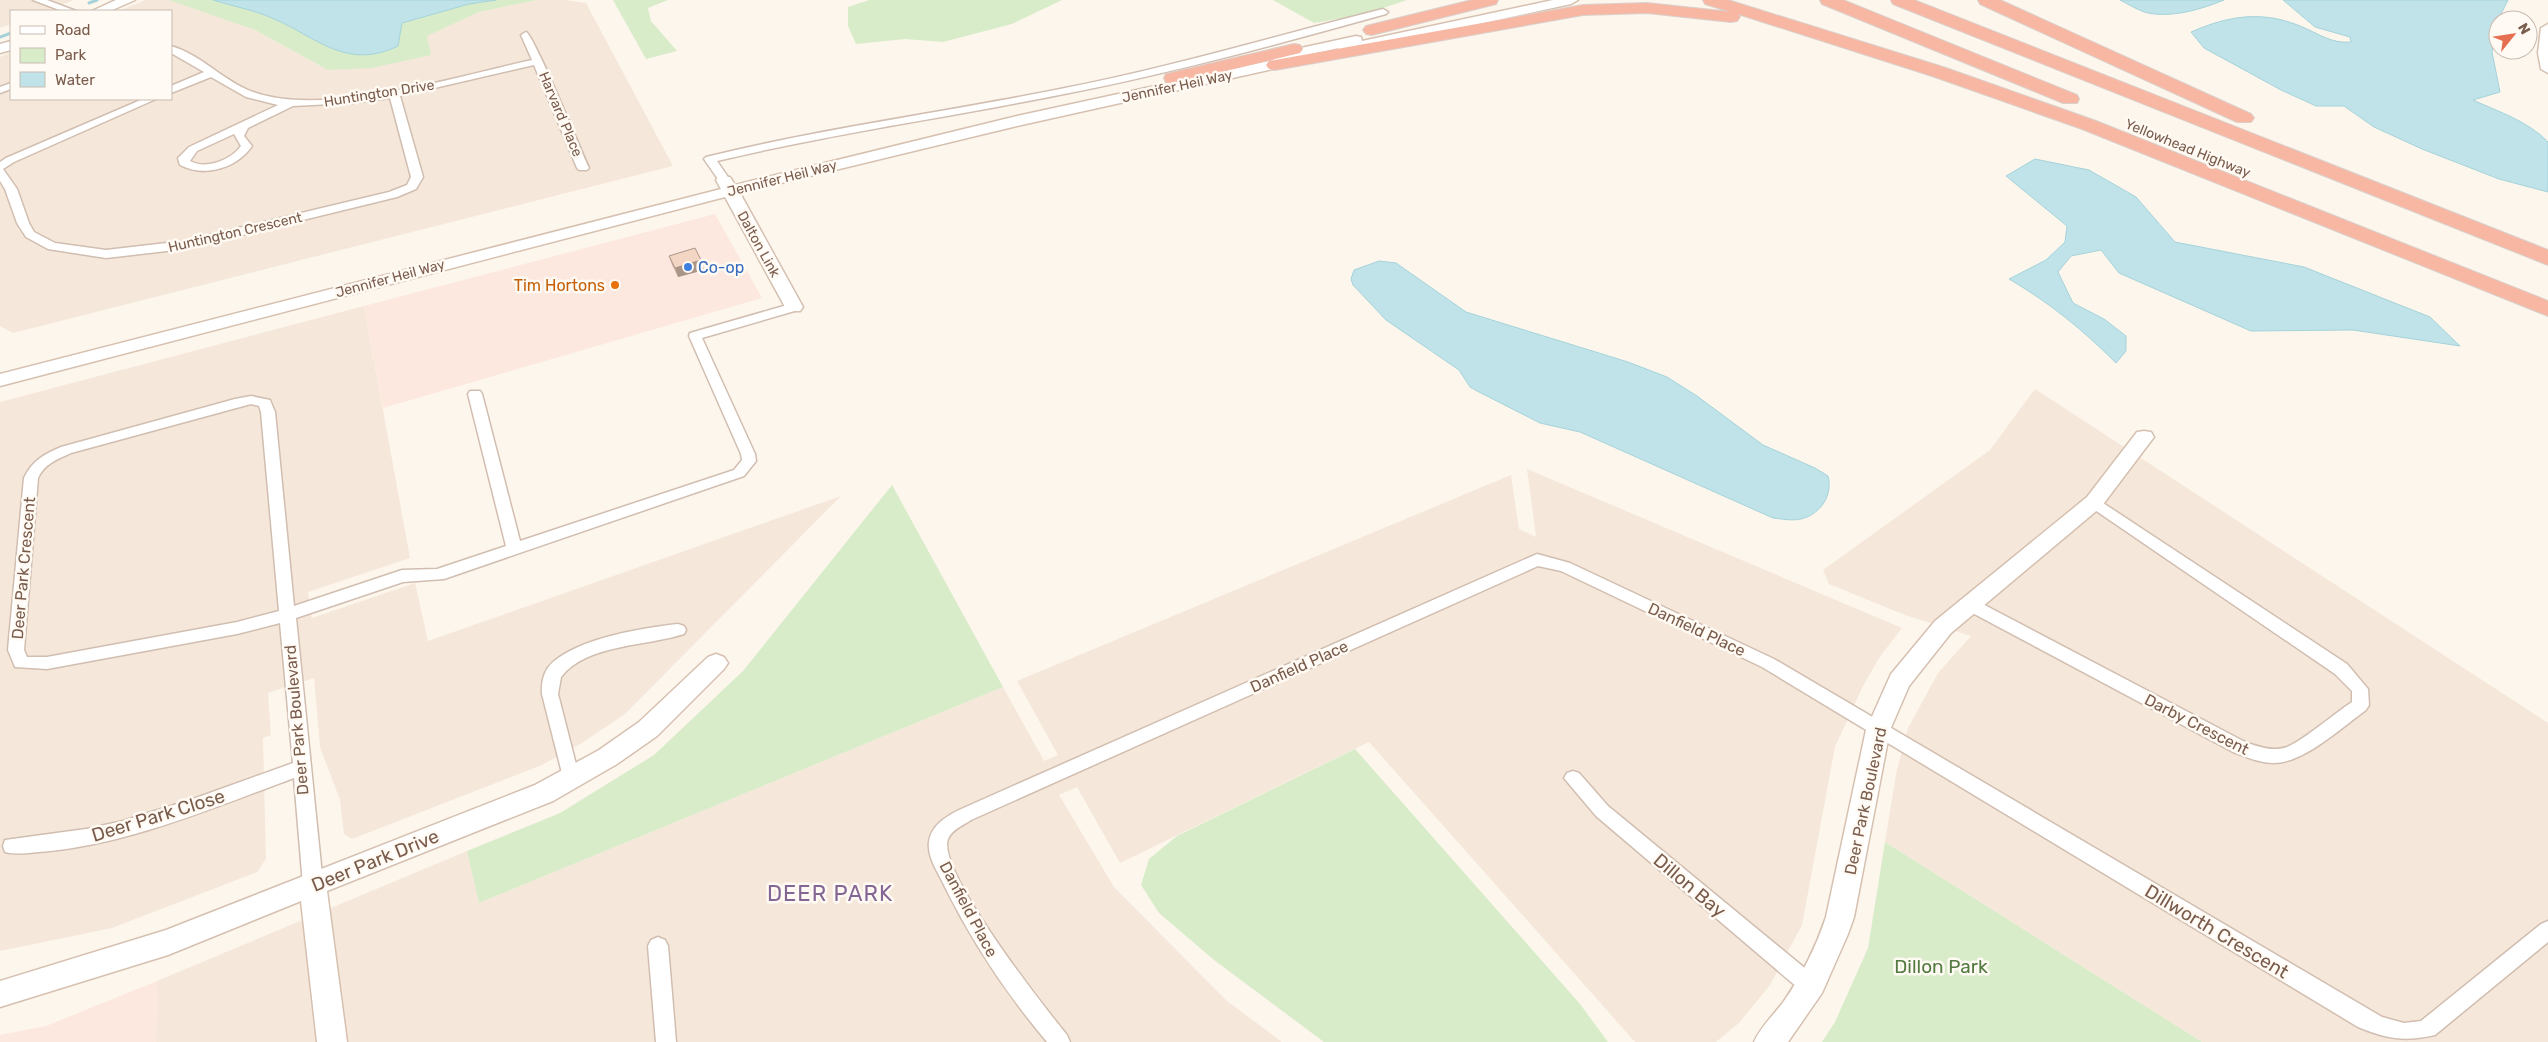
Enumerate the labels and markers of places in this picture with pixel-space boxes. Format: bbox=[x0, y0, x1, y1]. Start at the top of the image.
place label: Co-op bbox=[698, 258, 744, 277]
marker: Co-op bbox=[682, 261, 694, 273]
place label: Tim Hortons bbox=[514, 276, 605, 295]
marker: Tim Hortons bbox=[609, 279, 621, 291]

